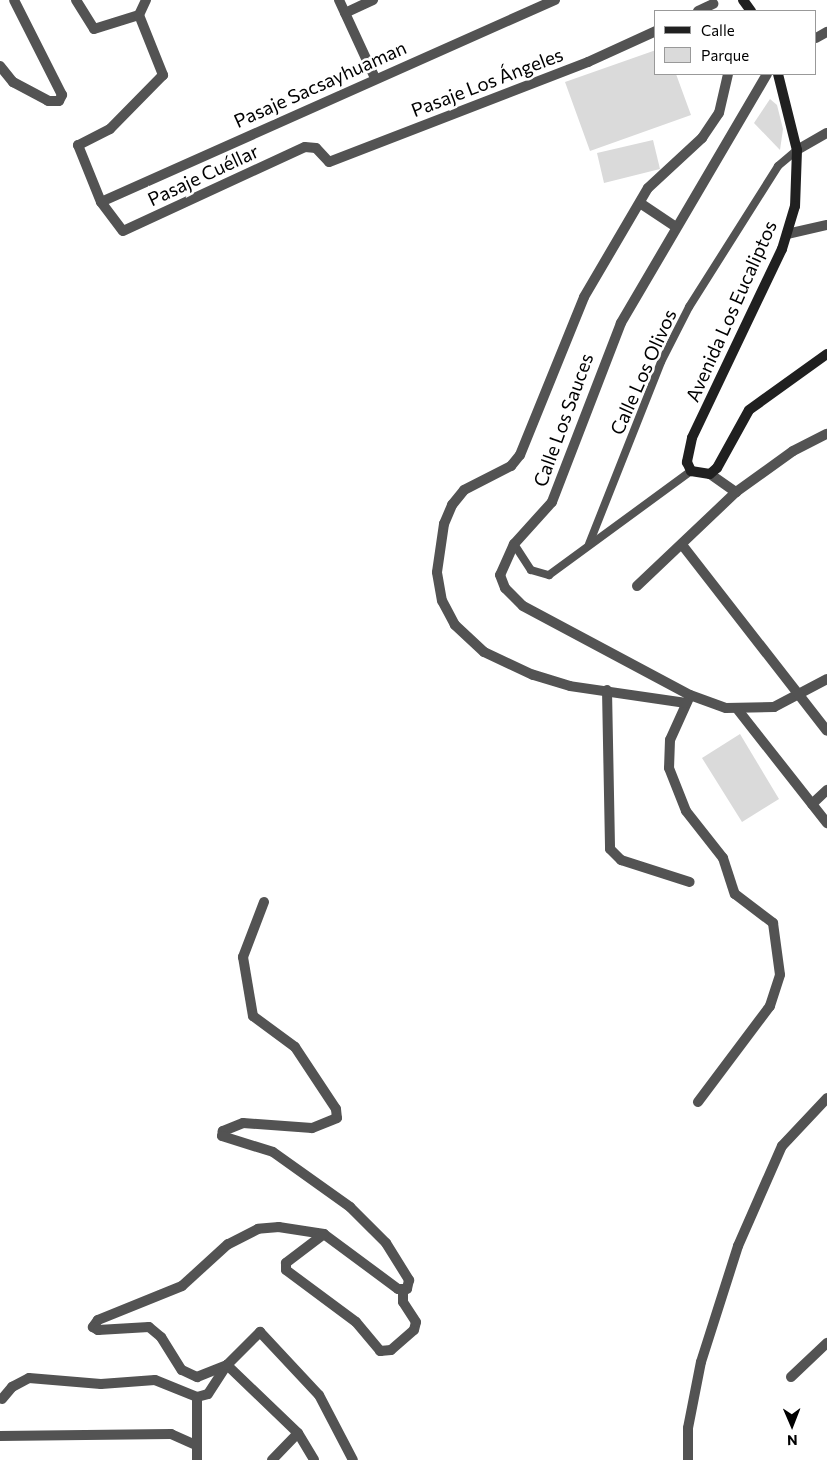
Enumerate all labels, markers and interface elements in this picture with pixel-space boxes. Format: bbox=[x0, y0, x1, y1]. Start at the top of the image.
legend bbox=[654, 10, 817, 75]
text: Calle bbox=[701, 21, 735, 39]
street label: Pasaje Sacsayhuaman bbox=[230, 36, 410, 132]
street label: Pasaje Los Ángeles bbox=[408, 43, 566, 121]
text: Parque bbox=[701, 46, 749, 64]
street label: Pasaje Cuéllar bbox=[144, 139, 262, 211]
street label: Avenida Los Eucaliptos bbox=[681, 217, 781, 405]
street label: Calle Los Olivos bbox=[605, 306, 681, 438]
street label: Calle Los Sauces bbox=[528, 350, 598, 490]
north arrow bbox=[767, 1400, 817, 1450]
text: N bbox=[787, 1432, 798, 1449]

